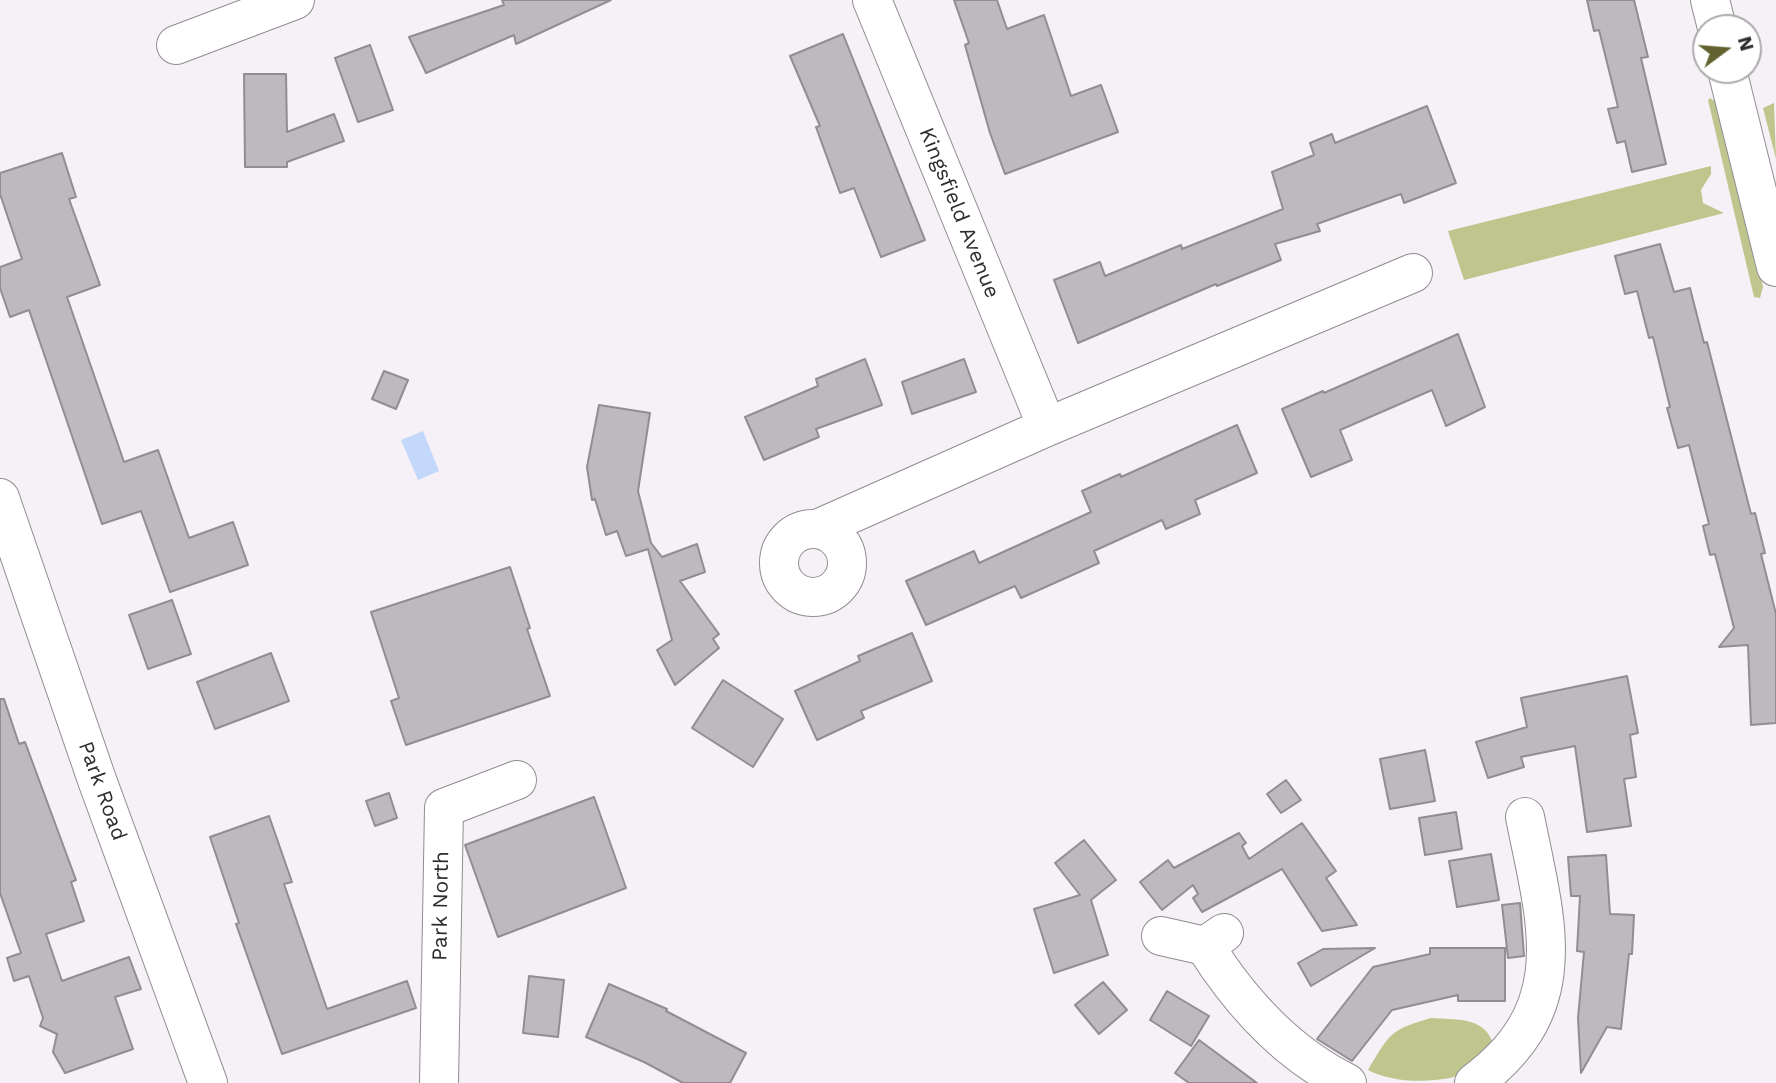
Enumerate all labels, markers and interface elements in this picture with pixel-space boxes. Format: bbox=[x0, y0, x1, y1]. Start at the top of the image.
north arrow bbox=[1692, 14, 1762, 84]
text: N bbox=[1733, 34, 1759, 54]
street label: Kingsfield Avenue bbox=[913, 124, 1005, 302]
street label: Park Road bbox=[72, 738, 132, 844]
street label: Park North bbox=[427, 851, 455, 961]

